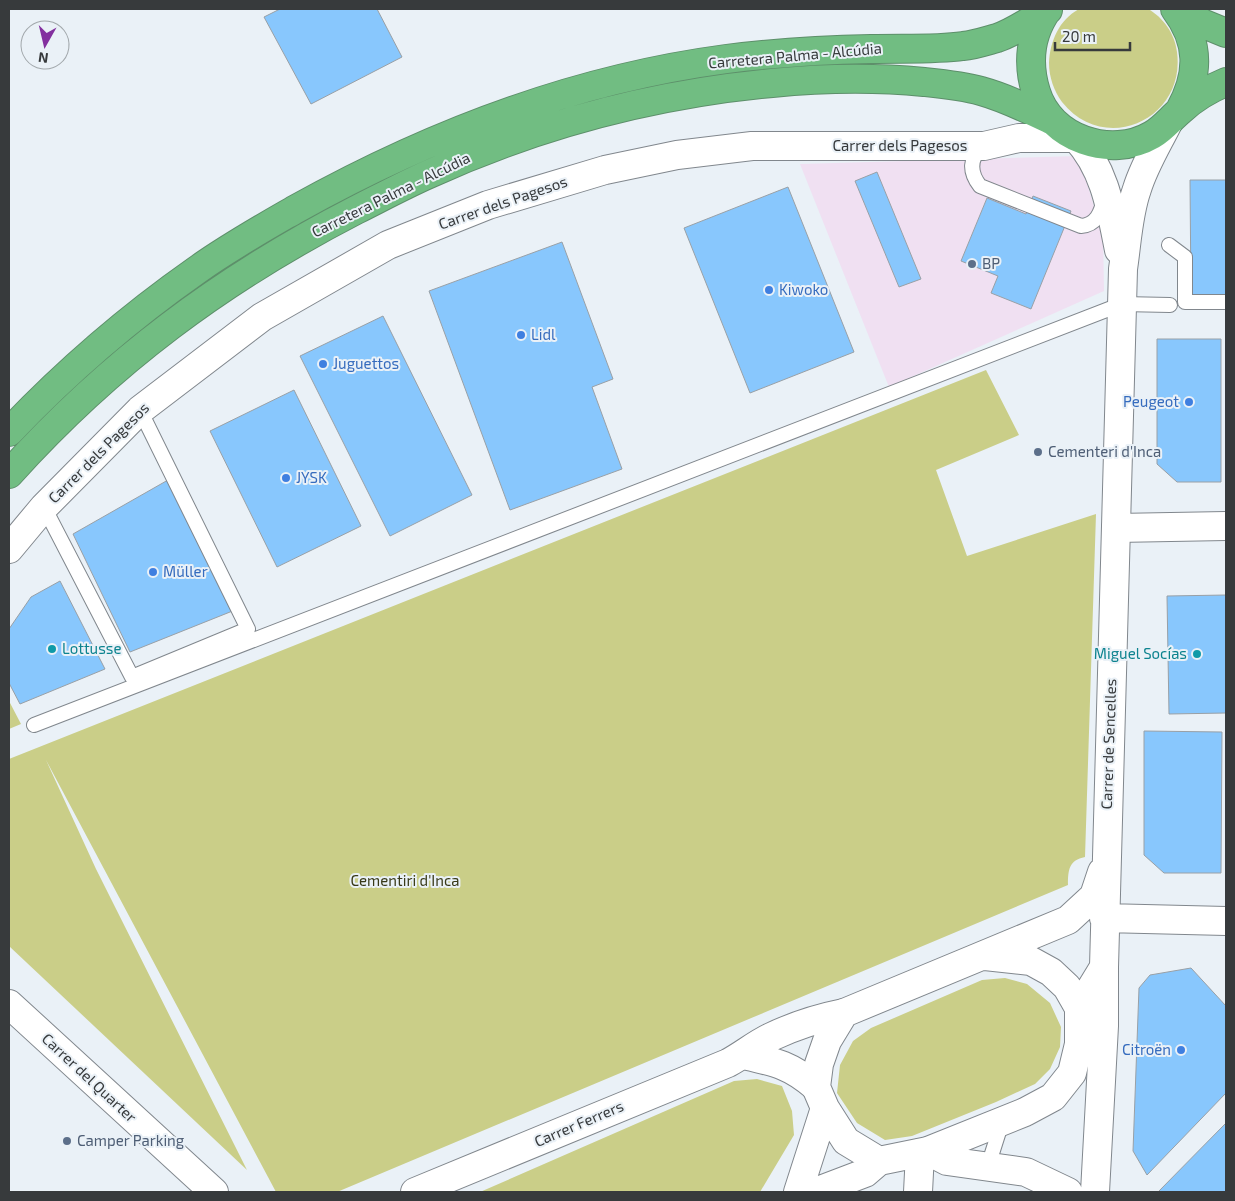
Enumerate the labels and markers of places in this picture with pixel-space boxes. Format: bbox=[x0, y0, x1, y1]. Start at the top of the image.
place label: BP bbox=[982, 254, 1000, 272]
marker: BP bbox=[966, 258, 978, 270]
place label: Kiwoko bbox=[779, 280, 828, 298]
marker: Kiwoko bbox=[763, 284, 775, 296]
place label: Lidl bbox=[531, 325, 556, 343]
marker: Lidl bbox=[515, 329, 527, 341]
place label: Juguettos bbox=[333, 354, 399, 372]
marker: Juguettos bbox=[317, 358, 329, 370]
place label: Peugeot bbox=[1123, 392, 1179, 410]
marker: Peugeot bbox=[1183, 396, 1195, 408]
place label: Cementeri d'Inca bbox=[1048, 442, 1161, 460]
marker: Cementeri d'Inca bbox=[1032, 446, 1044, 458]
place label: JYSK bbox=[296, 468, 327, 486]
marker: JYSK bbox=[280, 472, 292, 484]
place label: Müller bbox=[163, 562, 208, 580]
marker: Müller bbox=[147, 566, 159, 578]
place label: Lottusse bbox=[62, 639, 121, 657]
marker: Lottusse bbox=[46, 643, 58, 655]
place label: Miguel Socías bbox=[1094, 644, 1187, 662]
marker: Miguel Socías bbox=[1191, 648, 1203, 660]
place label: Citroën bbox=[1122, 1040, 1171, 1058]
marker: Citroën bbox=[1175, 1044, 1187, 1056]
place label: Camper Parking bbox=[77, 1131, 185, 1149]
marker: Camper Parking bbox=[61, 1135, 73, 1147]

